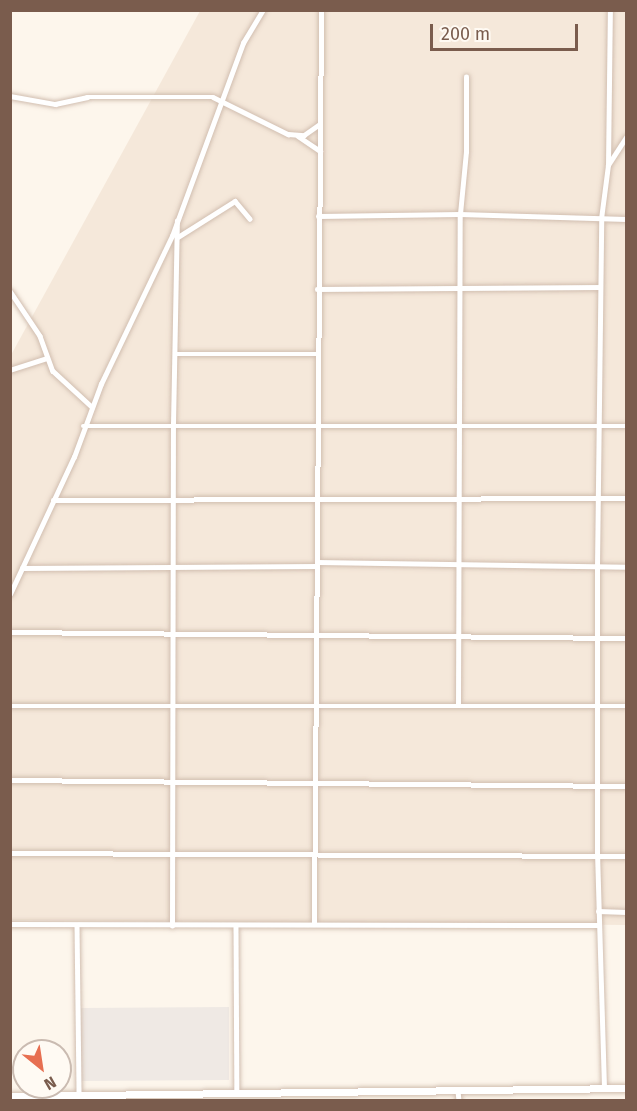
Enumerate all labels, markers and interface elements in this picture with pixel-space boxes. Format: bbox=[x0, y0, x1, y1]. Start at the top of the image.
scale bar bbox=[433, 12, 582, 50]
text: 200 m bbox=[441, 23, 490, 45]
north arrow bbox=[12, 1039, 72, 1099]
text: N bbox=[41, 1072, 60, 1094]

